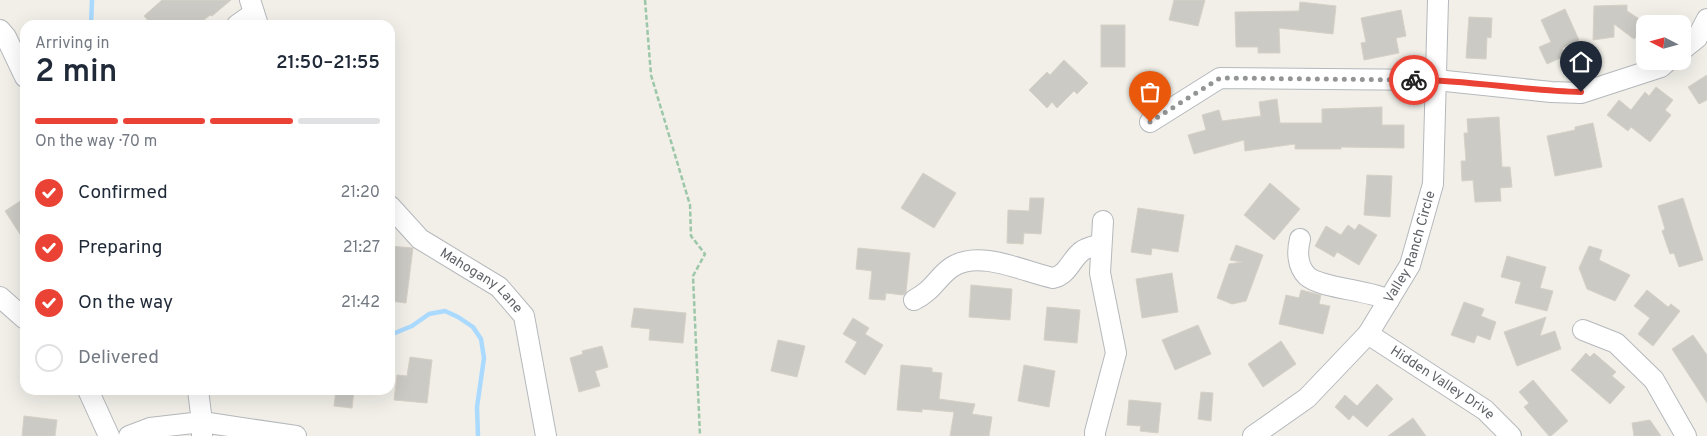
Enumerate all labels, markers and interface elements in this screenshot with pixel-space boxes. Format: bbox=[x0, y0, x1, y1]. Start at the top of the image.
north arrow bbox=[1636, 15, 1691, 70]
map controls bbox=[1636, 15, 1691, 70]
text: Arriving in bbox=[35, 34, 110, 54]
pin bbox=[1560, 41, 1602, 92]
icon: home bbox=[1567, 48, 1595, 76]
text: 21:50–21:55 bbox=[276, 51, 380, 75]
text: 2 min bbox=[35, 53, 117, 93]
courier bbox=[1389, 55, 1439, 105]
icon: bike bbox=[1400, 66, 1428, 94]
pin bbox=[1129, 71, 1171, 122]
icon: bag bbox=[1136, 78, 1164, 106]
text: On the way · 70 m bbox=[35, 132, 157, 152]
icon: check bbox=[35, 179, 63, 207]
text: Confirmed bbox=[78, 181, 168, 205]
text: 21:20 bbox=[341, 183, 380, 203]
street label: Valley Ranch Circle bbox=[1380, 189, 1439, 306]
icon: check bbox=[35, 234, 63, 262]
text: Preparing bbox=[78, 236, 162, 260]
text: 21:27 bbox=[343, 238, 380, 258]
street label: Mahogany Lane bbox=[437, 245, 526, 317]
icon: check bbox=[35, 289, 63, 317]
text: On the way bbox=[78, 291, 173, 315]
text: 21:42 bbox=[341, 293, 380, 313]
street label: Hidden Valley Drive bbox=[1387, 342, 1498, 423]
text: Delivered bbox=[78, 346, 159, 370]

